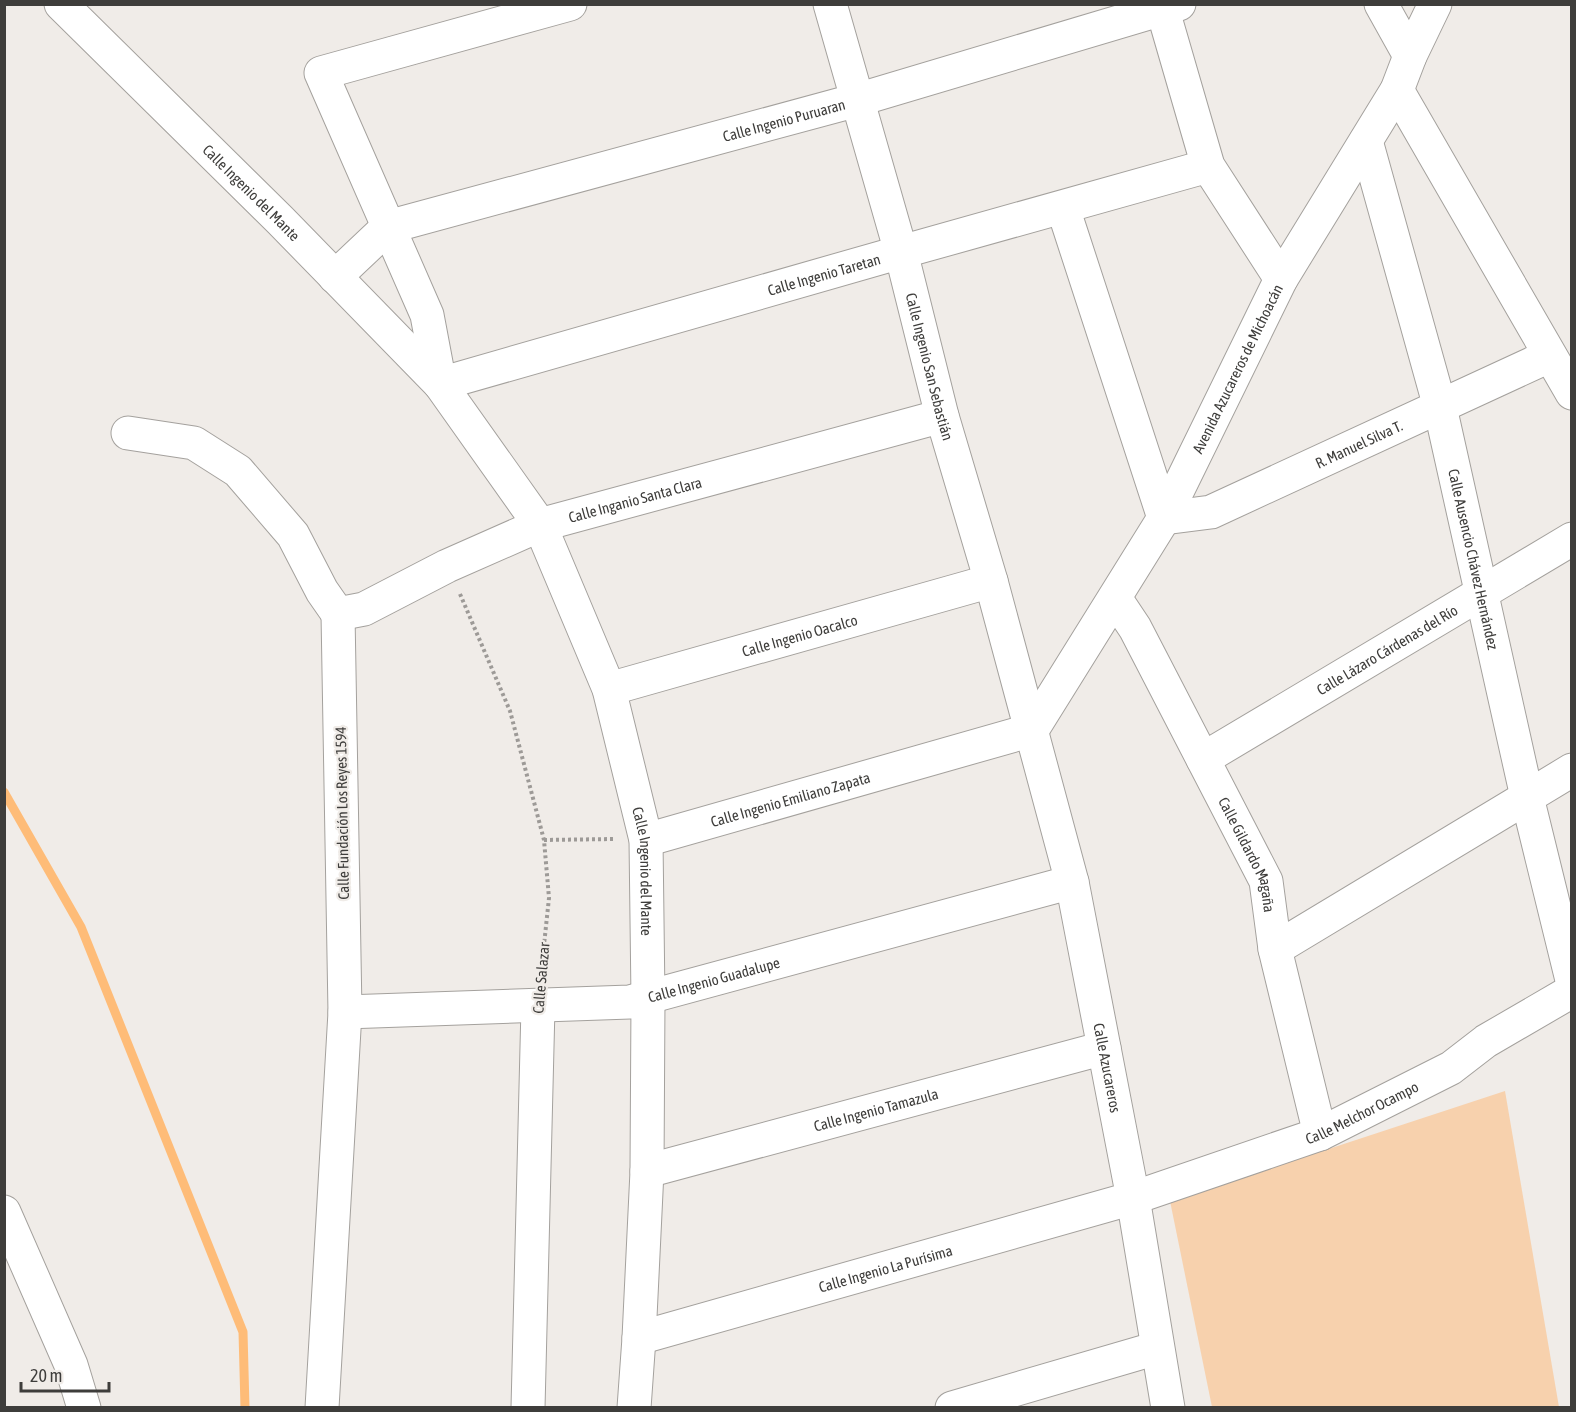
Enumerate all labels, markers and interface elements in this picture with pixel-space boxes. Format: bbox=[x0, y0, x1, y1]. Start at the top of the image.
street label: Calle Ingenio Puruaran bbox=[721, 95, 847, 144]
street label: Calle Ingenio del Mante bbox=[200, 141, 304, 244]
street label: Calle Ingenio Taretan bbox=[765, 250, 882, 298]
street label: Avenida Azucareros de Michoacán bbox=[1189, 281, 1286, 456]
street label: Calle Ingenio San Sebastián bbox=[903, 291, 957, 442]
street label: R. Manuel Silva T. bbox=[1312, 416, 1405, 471]
street label: Calle Ausencio Chávez Hernández bbox=[1446, 467, 1502, 652]
street label: Calle Inganio Santa Clara bbox=[566, 473, 704, 525]
street label: Calle Lázaro Cárdenas del Río bbox=[1313, 601, 1460, 698]
street label: Calle Ingenio Oacalco bbox=[740, 611, 859, 660]
street label: Calle Fundación Los Reyes 1594 bbox=[332, 726, 352, 900]
street label: Calle Ingenio Emiliano Zapata bbox=[709, 768, 872, 830]
street label: Calle Gildardo Magaña bbox=[1215, 794, 1279, 913]
street label: Calle Ingenio del Mante bbox=[630, 805, 656, 936]
street label: Calle Salazar bbox=[529, 941, 553, 1014]
street label: Calle Ingenio Guadalupe bbox=[646, 953, 782, 1005]
street label: Calle Azucareros bbox=[1091, 1021, 1125, 1114]
street label: Calle Melchor Ocampo bbox=[1303, 1077, 1421, 1147]
street label: Calle Ingenio Tamazula bbox=[812, 1085, 940, 1134]
street label: Calle Ingenio La Purísima bbox=[816, 1241, 954, 1295]
scale bar bbox=[21, 1355, 110, 1393]
text: 20 m bbox=[30, 1365, 62, 1386]

